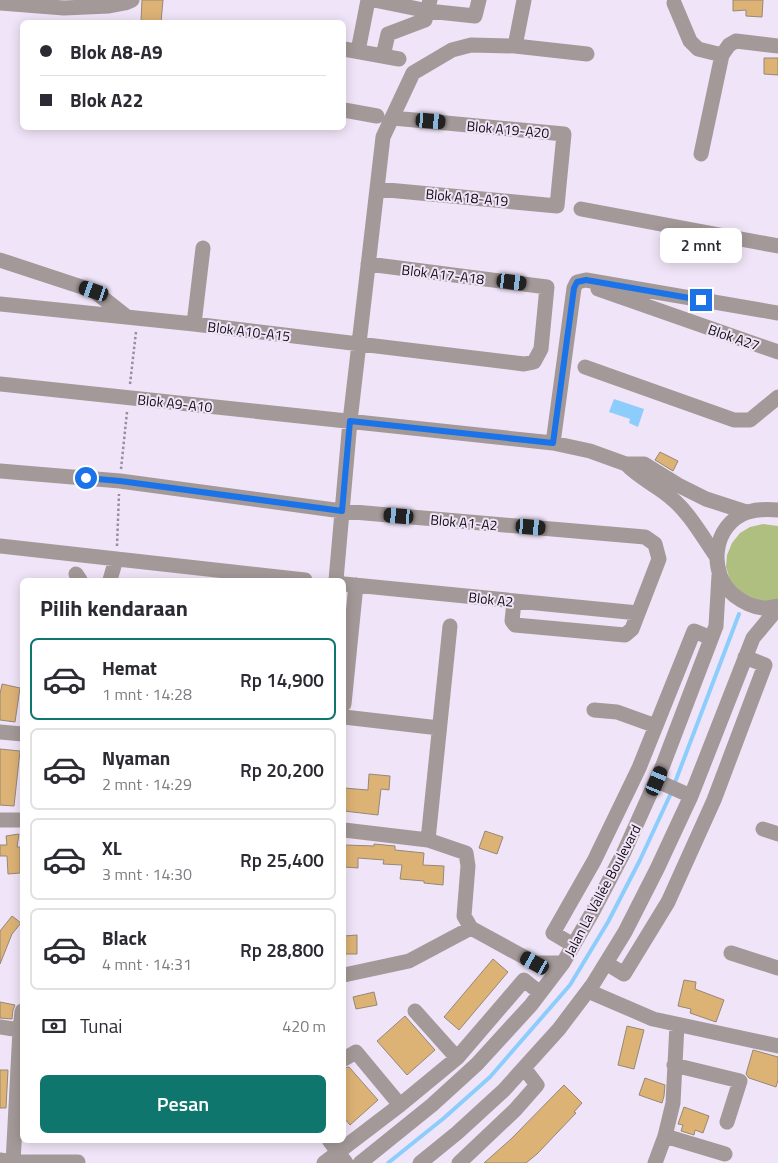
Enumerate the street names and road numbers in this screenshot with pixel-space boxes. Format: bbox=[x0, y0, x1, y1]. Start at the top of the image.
street label: Blok A19-A20 bbox=[466, 115, 550, 143]
street label: Blok A18-A19 bbox=[425, 183, 509, 211]
street label: Blok A17-A18 bbox=[400, 259, 486, 290]
street label: Blok A10-A15 bbox=[206, 316, 292, 347]
street label: Blok A27 bbox=[705, 318, 763, 356]
street label: Blok A9-A10 bbox=[136, 389, 214, 417]
street label: Blok A1-A2 bbox=[430, 509, 498, 535]
street label: Blok A2 bbox=[467, 586, 515, 612]
street label: Jalan La Vallée Boulevard bbox=[558, 820, 646, 960]

